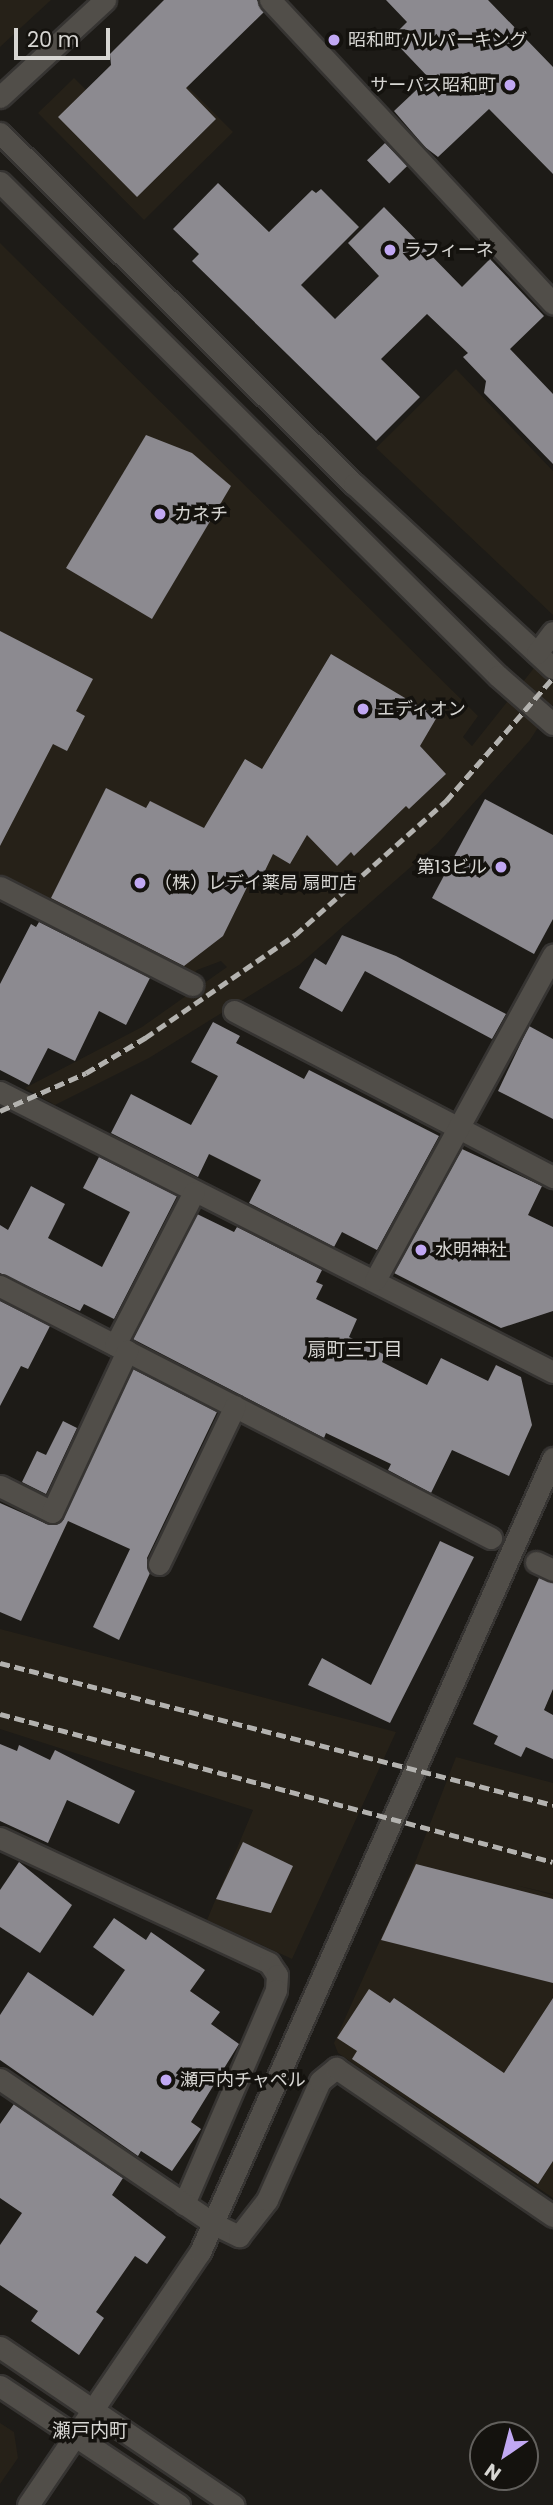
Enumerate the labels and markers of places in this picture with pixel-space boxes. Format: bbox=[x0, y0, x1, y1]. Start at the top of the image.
place label: 昭和町ハルパーキング bbox=[348, 29, 528, 51]
marker: 昭和町ハルパーキング bbox=[326, 32, 342, 48]
place label: サーパス昭和町 bbox=[370, 74, 496, 96]
marker: サーパス昭和町 bbox=[502, 77, 518, 93]
place label: ラフィーネ bbox=[404, 239, 494, 261]
marker: ラフィーネ bbox=[382, 242, 398, 258]
place label: カネチ bbox=[174, 503, 228, 525]
marker: カネチ bbox=[152, 506, 168, 522]
place label: エディオン bbox=[377, 698, 467, 720]
marker: エディオン bbox=[355, 701, 371, 717]
place label: 第13ビル bbox=[417, 856, 487, 878]
marker: 第13ビル bbox=[493, 859, 509, 875]
place label: （株）レデイ薬局 扇町店 bbox=[154, 872, 357, 894]
marker: （株）レデイ薬局 扇町店 bbox=[132, 875, 148, 891]
place label: 水明神社 bbox=[435, 1239, 507, 1261]
marker: 水明神社 bbox=[413, 1242, 429, 1258]
place label: 瀬戸内チャペル bbox=[180, 2069, 306, 2091]
marker: 瀬戸内チャペル bbox=[158, 2072, 174, 2088]

